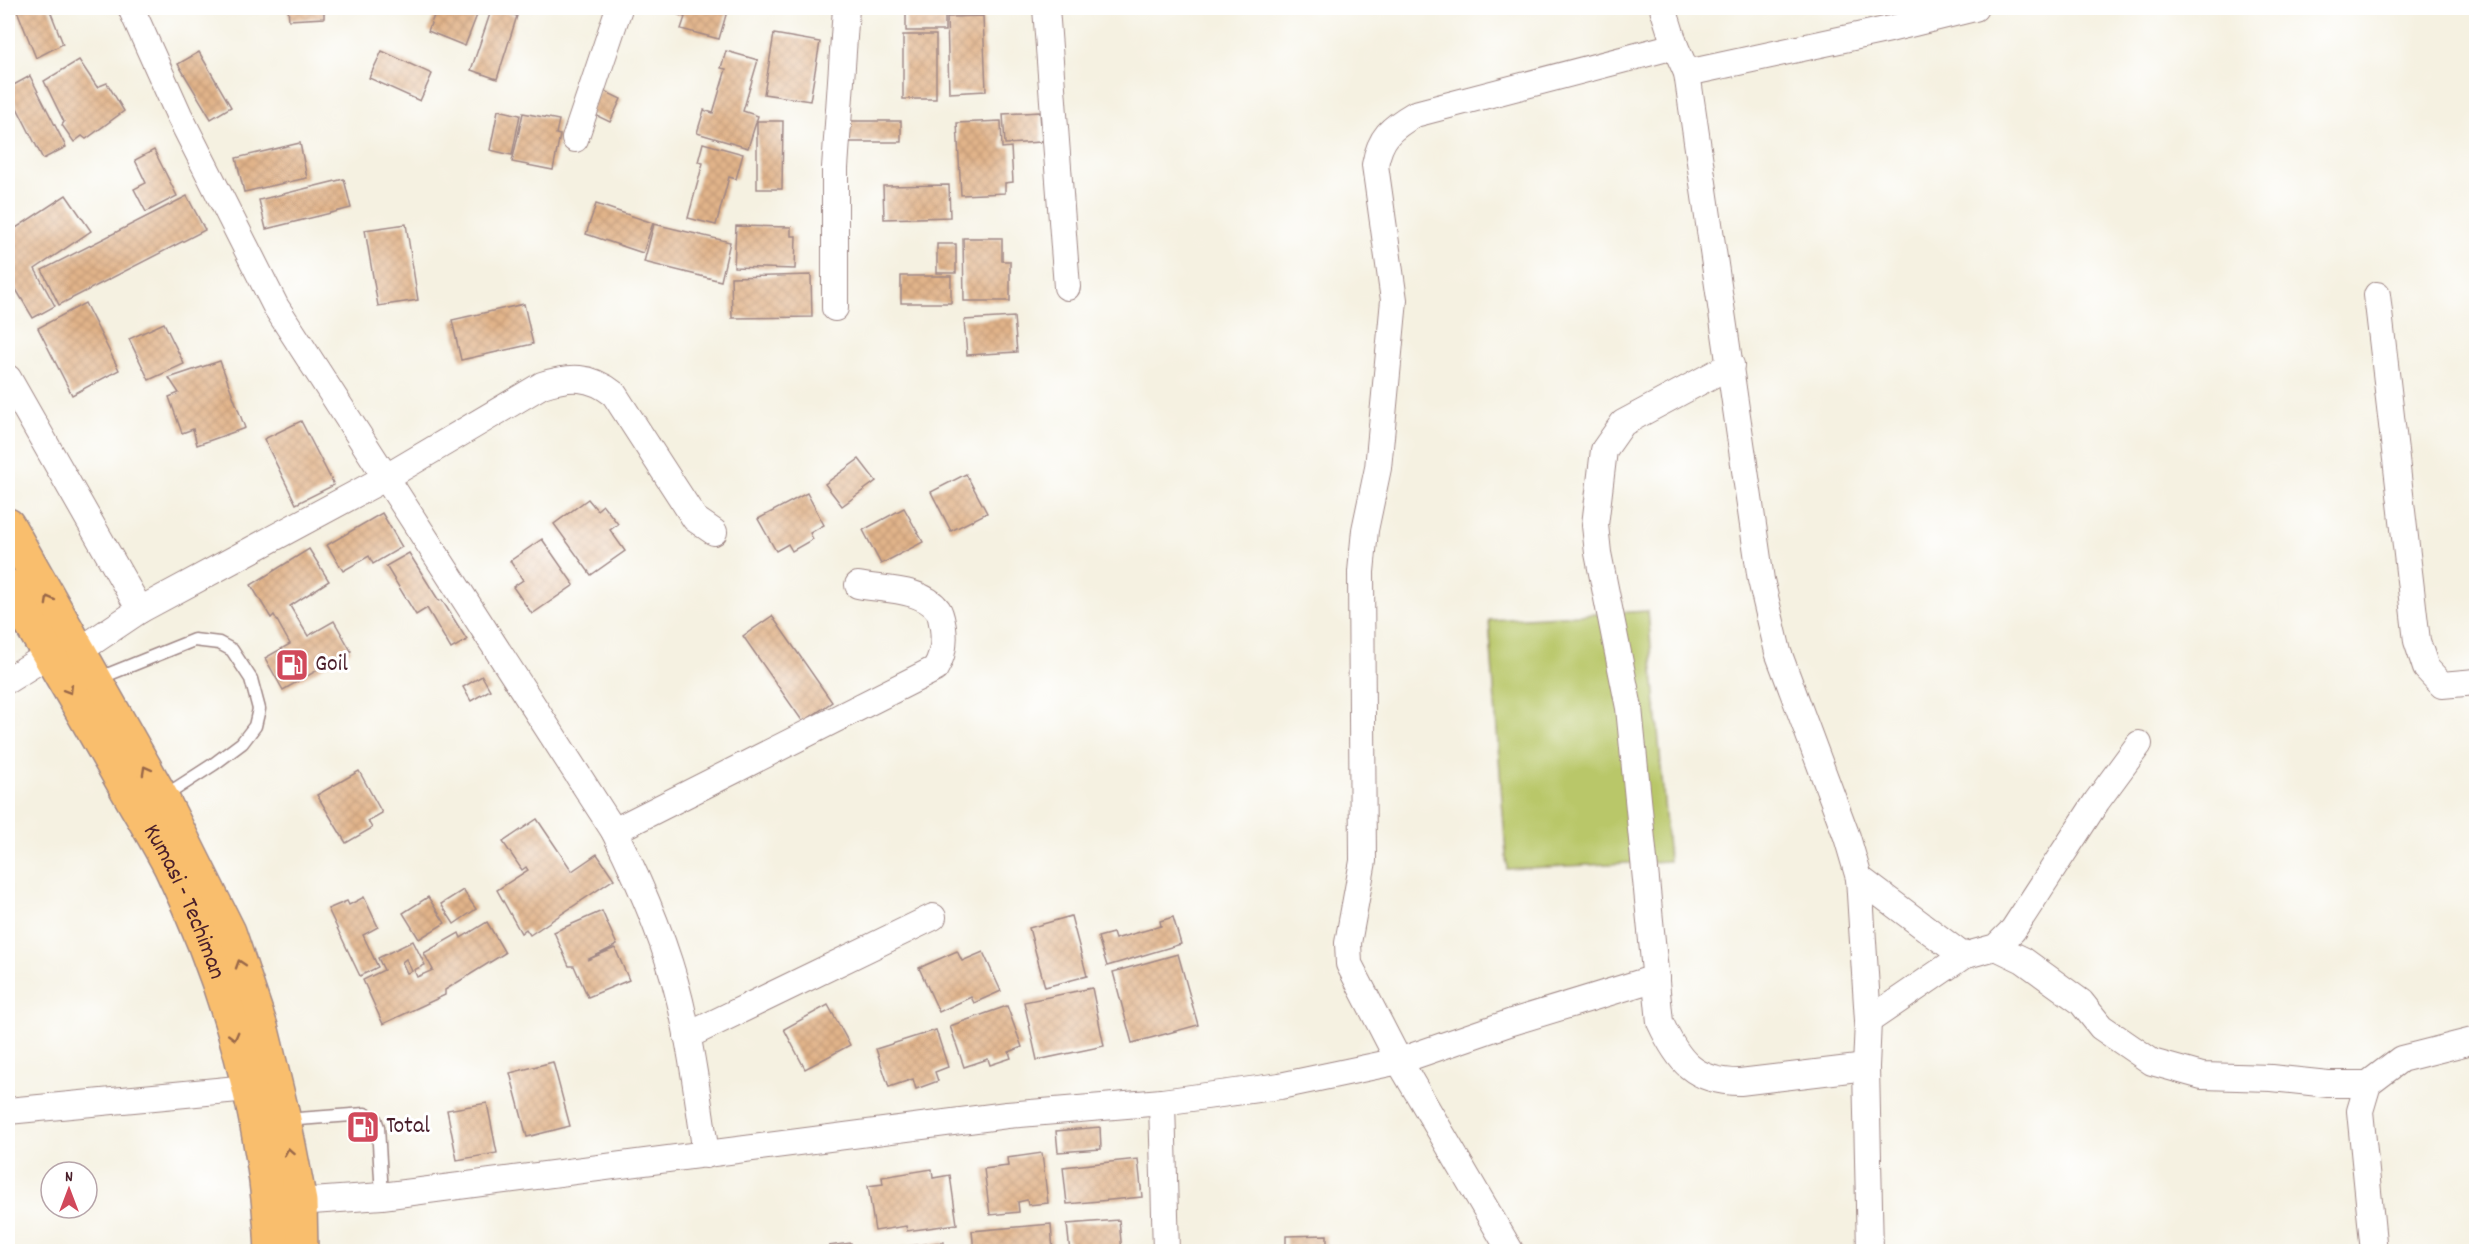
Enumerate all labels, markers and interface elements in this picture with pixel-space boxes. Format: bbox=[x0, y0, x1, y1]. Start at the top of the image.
one-way arrow bbox=[45, 596, 56, 606]
fuel station icon: Goil bbox=[274, 647, 310, 683]
place label: Goil bbox=[315, 648, 348, 682]
one-way arrow bbox=[62, 684, 73, 694]
one-way arrow bbox=[142, 765, 153, 776]
street label: Kumasi - Techiman bbox=[133, 818, 233, 984]
one-way arrow bbox=[235, 959, 247, 970]
one-way arrow bbox=[227, 1030, 239, 1040]
fuel station icon: Total bbox=[345, 1109, 381, 1145]
place label: Total bbox=[386, 1110, 430, 1144]
one-way arrow bbox=[284, 1147, 296, 1157]
north arrow bbox=[39, 1160, 99, 1220]
text: N bbox=[65, 1166, 73, 1189]

